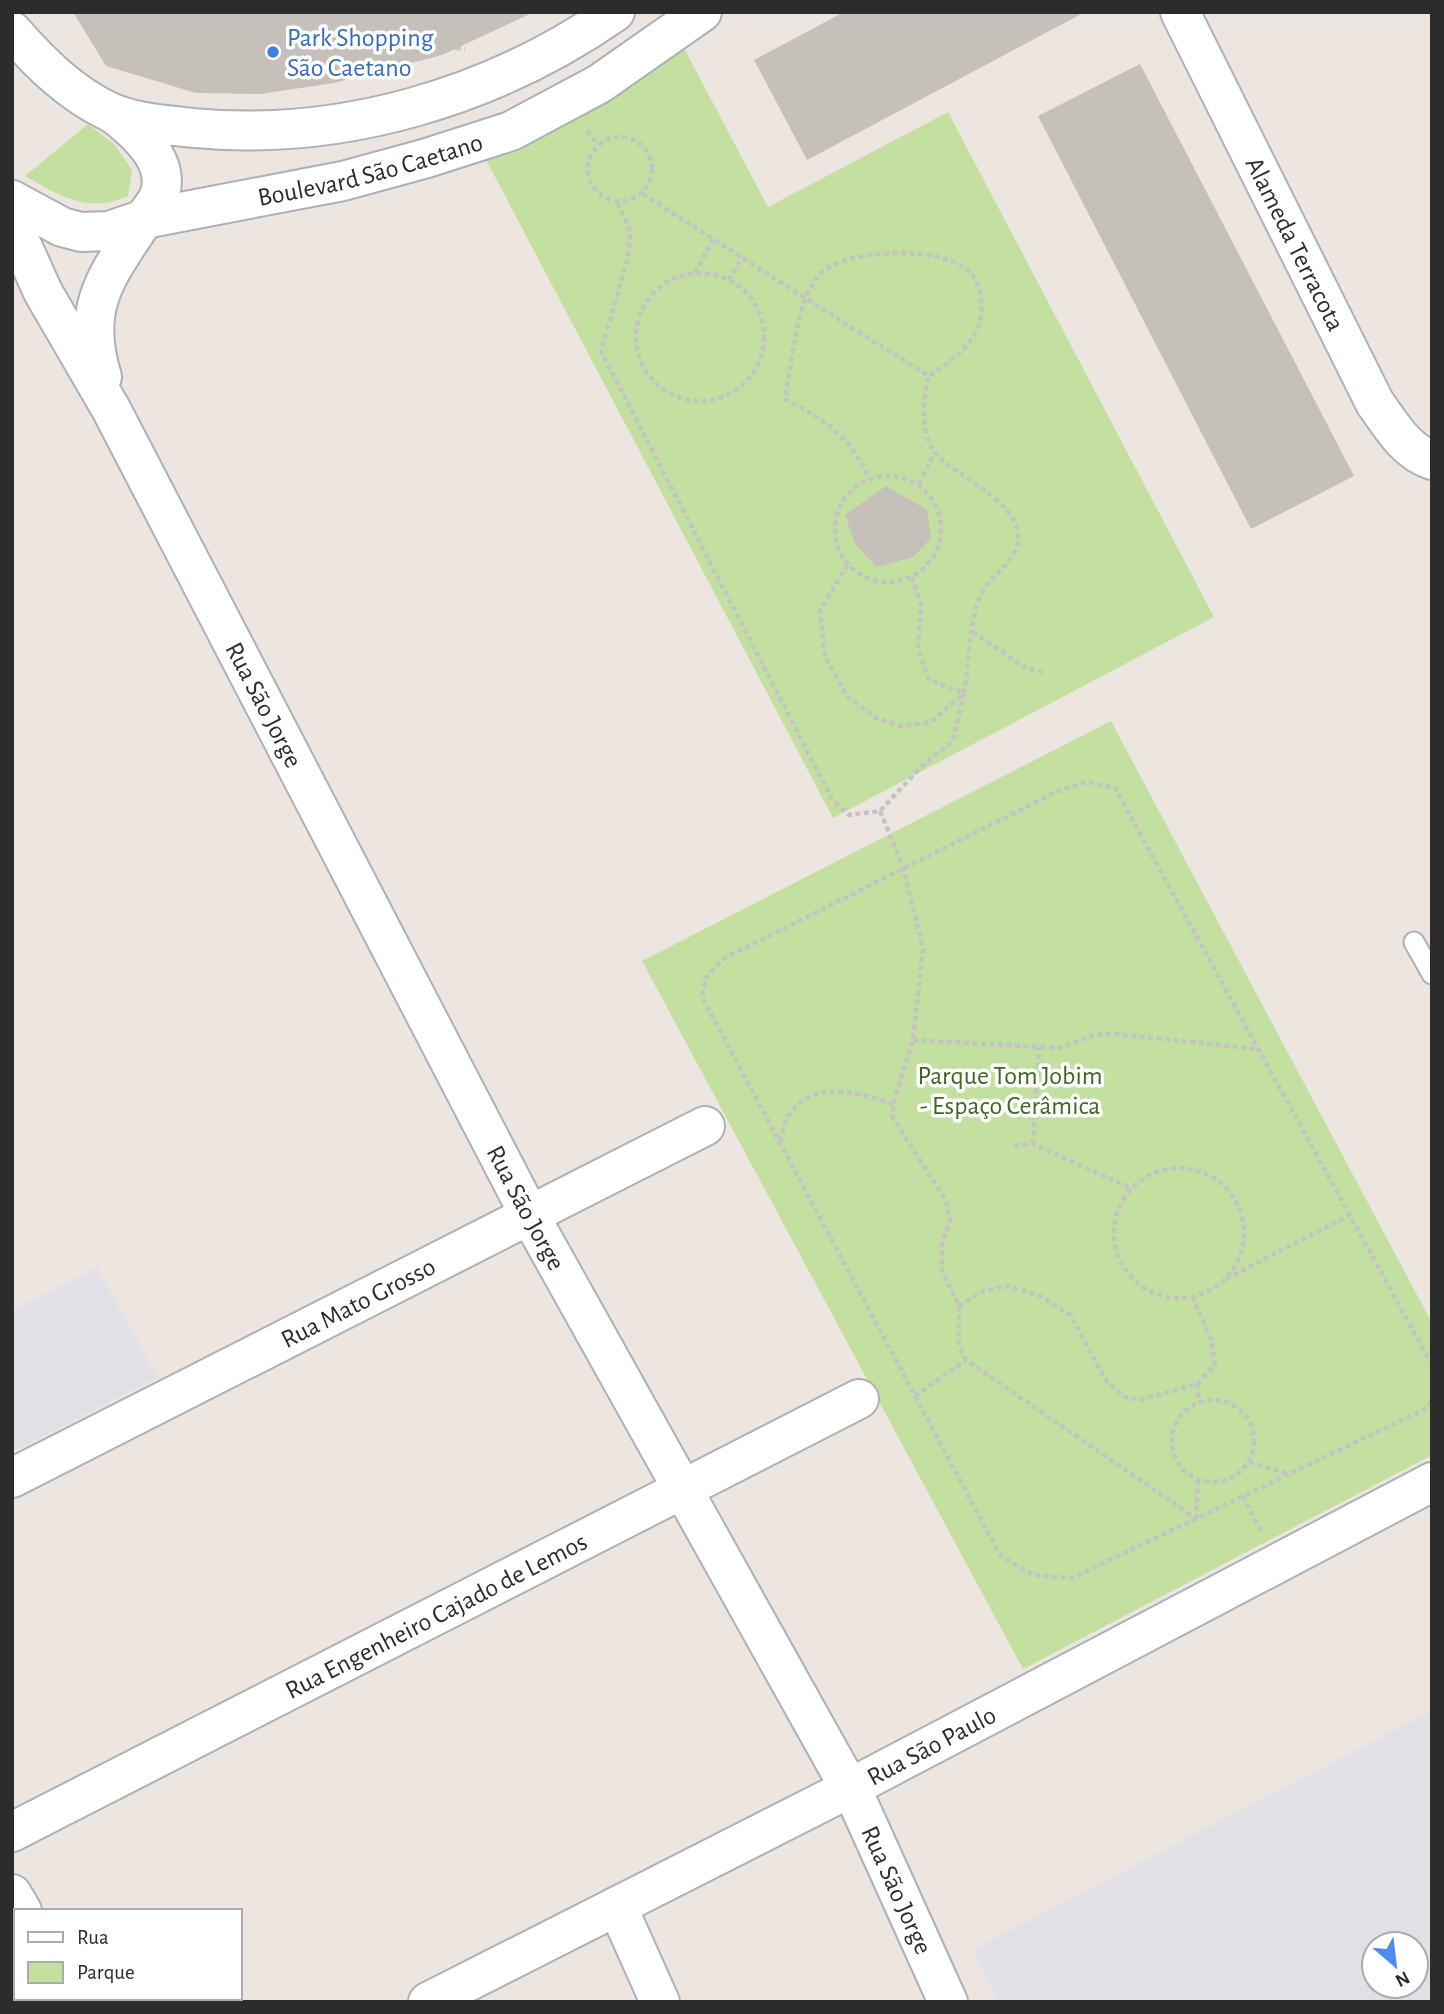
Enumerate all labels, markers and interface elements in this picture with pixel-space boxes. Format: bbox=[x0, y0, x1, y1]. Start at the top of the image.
place label: Park Shopping São Caetano bbox=[287, 25, 434, 81]
marker: Park Shopping São Caetano bbox=[265, 44, 281, 60]
street label: Boulevard São Caetano bbox=[256, 129, 486, 211]
street label: Alameda Terracota bbox=[1241, 153, 1349, 335]
street label: Rua São Jorge bbox=[220, 638, 307, 772]
park label: Parque Tom Jobim - Espaço Cerâmica bbox=[917, 1063, 1103, 1119]
street label: Rua São Jorge bbox=[482, 1141, 569, 1275]
street label: Rua Mato Grosso bbox=[277, 1253, 440, 1353]
street label: Rua Engenheiro Cajado de Lemos bbox=[281, 1528, 591, 1704]
street label: Rua São Paulo bbox=[863, 1702, 1001, 1791]
street label: Rua São Jorge bbox=[856, 1822, 937, 1958]
legend bbox=[14, 1909, 242, 2000]
text: Rua bbox=[77, 1927, 109, 1948]
north arrow bbox=[1360, 1930, 1430, 2000]
text: Parque bbox=[77, 1962, 135, 1983]
text: N bbox=[1392, 1967, 1413, 1990]

